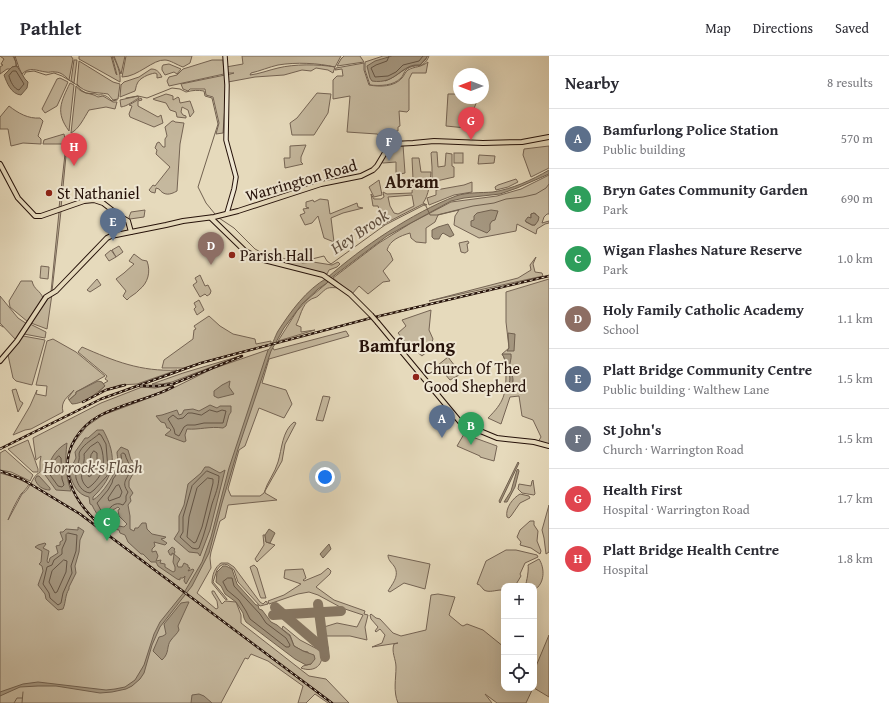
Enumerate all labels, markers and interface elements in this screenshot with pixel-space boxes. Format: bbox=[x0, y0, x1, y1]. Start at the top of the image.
text: Pathlet bbox=[20, 14, 82, 42]
text: Map bbox=[705, 18, 731, 38]
text: Directions bbox=[753, 18, 813, 38]
text: Saved bbox=[835, 18, 869, 38]
north arrow bbox=[453, 68, 489, 104]
text: Nearby bbox=[565, 70, 619, 95]
text: 8 results bbox=[827, 73, 873, 92]
pin: G bbox=[458, 107, 484, 140]
text: Bamfurlong Police Station bbox=[603, 119, 778, 140]
pin: F bbox=[376, 128, 402, 161]
text: A bbox=[574, 129, 582, 148]
text: 570 m bbox=[841, 129, 873, 148]
pin: H bbox=[61, 133, 87, 166]
text: Public building bbox=[603, 140, 685, 159]
street label: Warrington Road bbox=[242, 152, 360, 207]
district label: Abram bbox=[385, 168, 440, 195]
text: Bryn Gates Community Garden bbox=[603, 179, 808, 200]
place label: St Nathaniel bbox=[57, 181, 140, 205]
marker: St Nathaniel bbox=[44, 188, 54, 198]
text: B bbox=[574, 189, 582, 208]
text: 690 m bbox=[841, 189, 873, 208]
text: Park bbox=[603, 200, 628, 219]
water label: Hey Brook bbox=[324, 202, 393, 260]
pin: E bbox=[100, 208, 126, 241]
pin: D bbox=[198, 232, 224, 265]
text: Wigan Flashes Nature Reserve bbox=[603, 239, 802, 260]
place label: Parish Hall bbox=[240, 243, 314, 267]
text: C bbox=[574, 249, 582, 268]
text: 1.0 km bbox=[837, 249, 873, 268]
marker: Parish Hall bbox=[227, 250, 237, 260]
text: Park bbox=[603, 260, 628, 279]
text: Holy Family Catholic Academy bbox=[603, 299, 804, 320]
text: D bbox=[574, 309, 582, 328]
text: 1.1 km bbox=[837, 309, 873, 328]
text: School bbox=[603, 320, 639, 339]
district label: Bamfurlong bbox=[359, 332, 455, 359]
place label: Church Of The Good Shepherd bbox=[424, 356, 527, 398]
text: Platt Bridge Community Centre bbox=[603, 359, 812, 380]
text: E bbox=[575, 369, 581, 388]
text: 1.5 km bbox=[837, 369, 873, 388]
marker: Church Of The Good Shepherd bbox=[411, 372, 421, 382]
text: Public building · Walthew Lane bbox=[603, 380, 769, 399]
pin: A bbox=[429, 405, 455, 438]
pin: B bbox=[458, 412, 484, 445]
text: St John's bbox=[603, 419, 661, 440]
text: F bbox=[575, 429, 581, 448]
text: 1.5 km bbox=[837, 429, 873, 448]
text: Church · Warrington Road bbox=[603, 440, 744, 459]
water label: Horrock's Flash bbox=[42, 454, 143, 479]
your location bbox=[315, 467, 335, 487]
text: Health First bbox=[603, 479, 682, 500]
text: G bbox=[574, 489, 582, 508]
text: 1.7 km bbox=[837, 489, 873, 508]
text: Hospital · Warrington Road bbox=[603, 500, 750, 519]
pin: C bbox=[94, 508, 120, 541]
text: Platt Bridge Health Centre bbox=[603, 539, 779, 560]
text: H bbox=[573, 549, 583, 568]
text: 1.8 km bbox=[837, 549, 873, 568]
text: Hospital bbox=[603, 560, 648, 579]
map controls bbox=[501, 583, 537, 691]
button: + bbox=[501, 583, 537, 619]
button: − bbox=[501, 619, 537, 655]
button: locate bbox=[501, 655, 537, 691]

